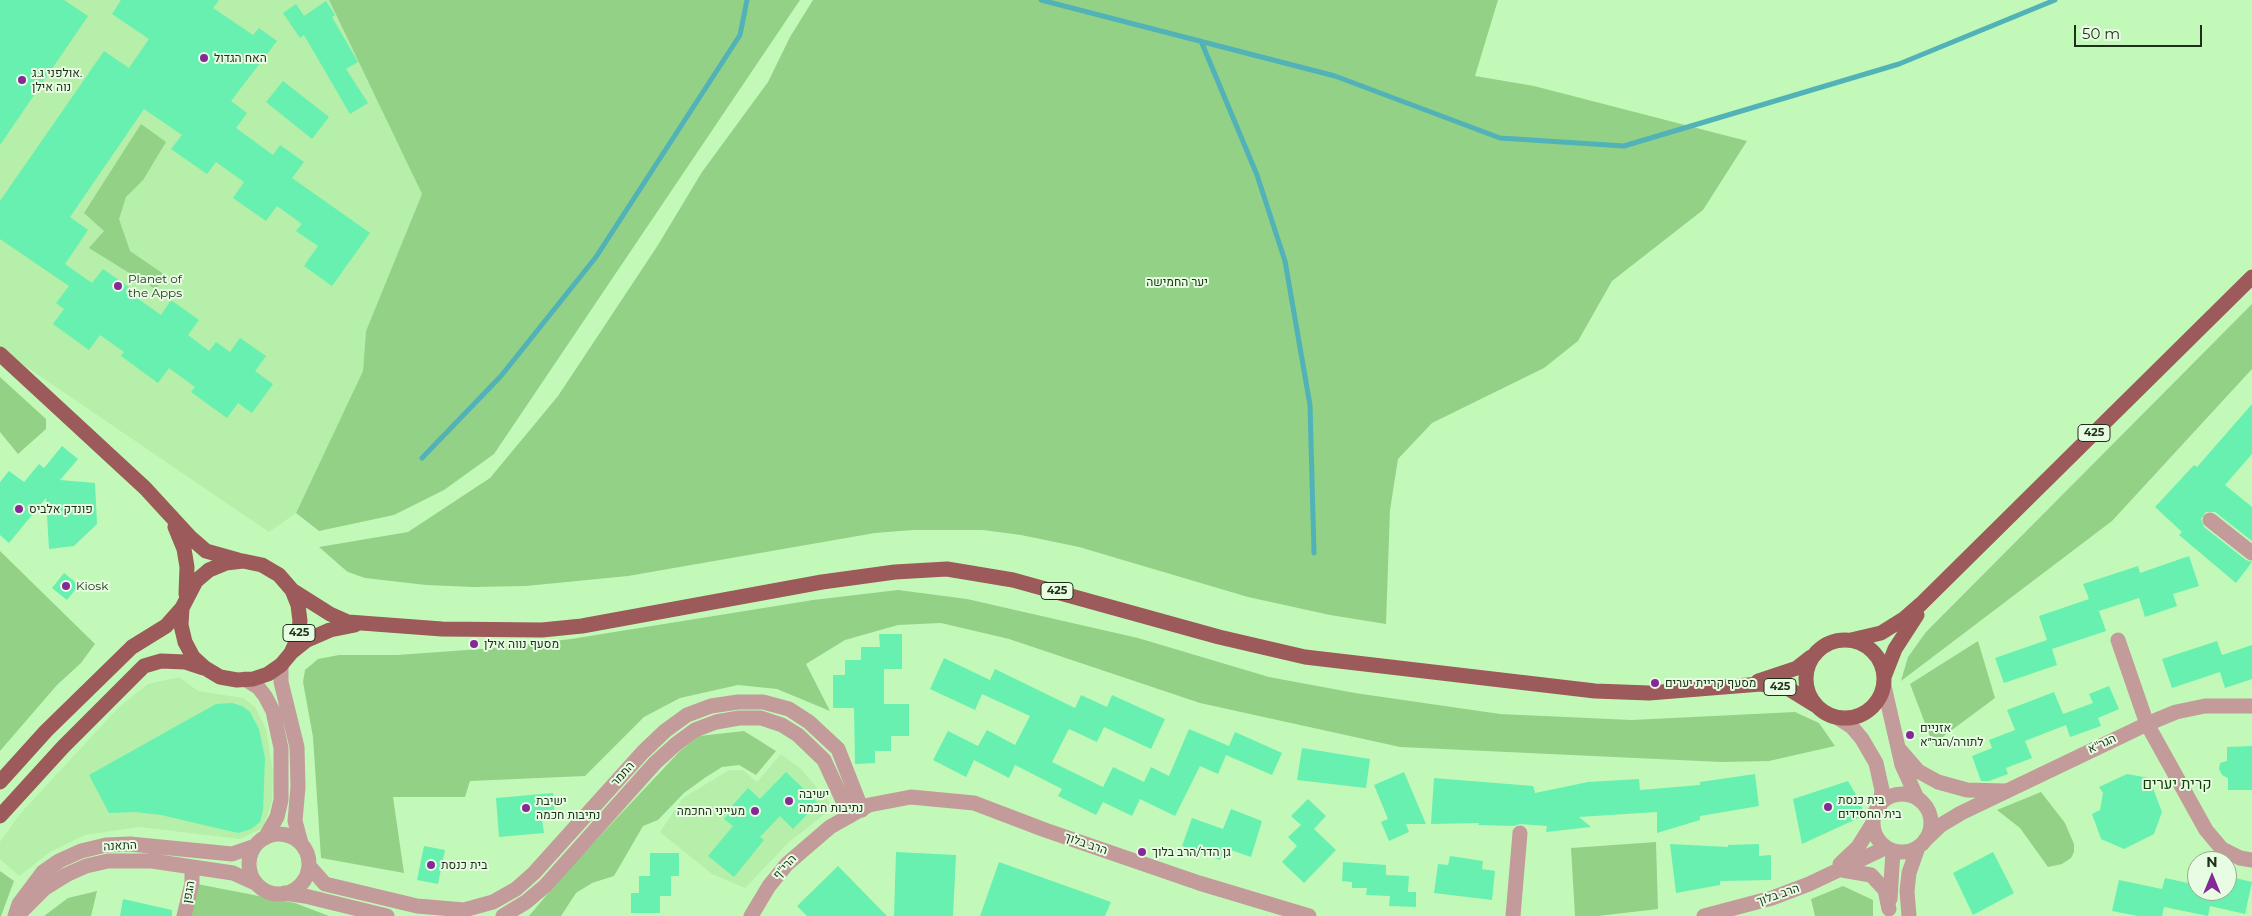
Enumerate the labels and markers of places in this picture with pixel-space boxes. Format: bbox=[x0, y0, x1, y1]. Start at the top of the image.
place label: האח הגדול bbox=[214, 51, 267, 65]
marker: האח הגדול bbox=[198, 52, 210, 64]
place label: אולפני ג.ג. נוה אילן bbox=[32, 66, 82, 94]
marker: אולפני ג.ג. נוה אילן bbox=[16, 74, 28, 86]
place label: Planet of the Apps bbox=[128, 272, 182, 300]
marker: Planet of the Apps bbox=[112, 280, 124, 292]
place label: פונדק אלביס bbox=[29, 502, 93, 516]
marker: פונדק אלביס bbox=[13, 503, 25, 515]
place label: Kiosk bbox=[76, 579, 108, 593]
marker: Kiosk bbox=[60, 580, 72, 592]
place label: מסעף נווה אילן bbox=[484, 637, 559, 651]
marker: מסעף נווה אילן bbox=[468, 638, 480, 650]
place label: מסעף קריית יערים bbox=[1665, 676, 1756, 690]
marker: מסעף קריית יערים bbox=[1649, 677, 1661, 689]
place label: אזניים לתורה/הגר״א bbox=[1920, 721, 1983, 749]
marker: אזניים לתורה/הגר״א bbox=[1904, 729, 1916, 741]
place label: ישיבה נתיבות חכמה bbox=[799, 787, 863, 815]
place label: בית כנסת בית החסידים bbox=[1838, 793, 1902, 821]
place label: ישיבת נתיבות חכמה bbox=[536, 794, 600, 822]
marker: ישיבה נתיבות חכמה bbox=[783, 795, 795, 807]
marker: בית כנסת בית החסידים bbox=[1822, 801, 1834, 813]
marker: ישיבת נתיבות חכמה bbox=[520, 802, 532, 814]
place label: מעייני החכמה bbox=[677, 804, 745, 818]
marker: מעייני החכמה bbox=[749, 805, 761, 817]
place label: גן הדר/הרב בלוך bbox=[1152, 845, 1231, 859]
marker: גן הדר/הרב בלוך bbox=[1136, 846, 1148, 858]
place label: בית כנסת bbox=[441, 858, 488, 872]
marker: בית כנסת bbox=[425, 859, 437, 871]

